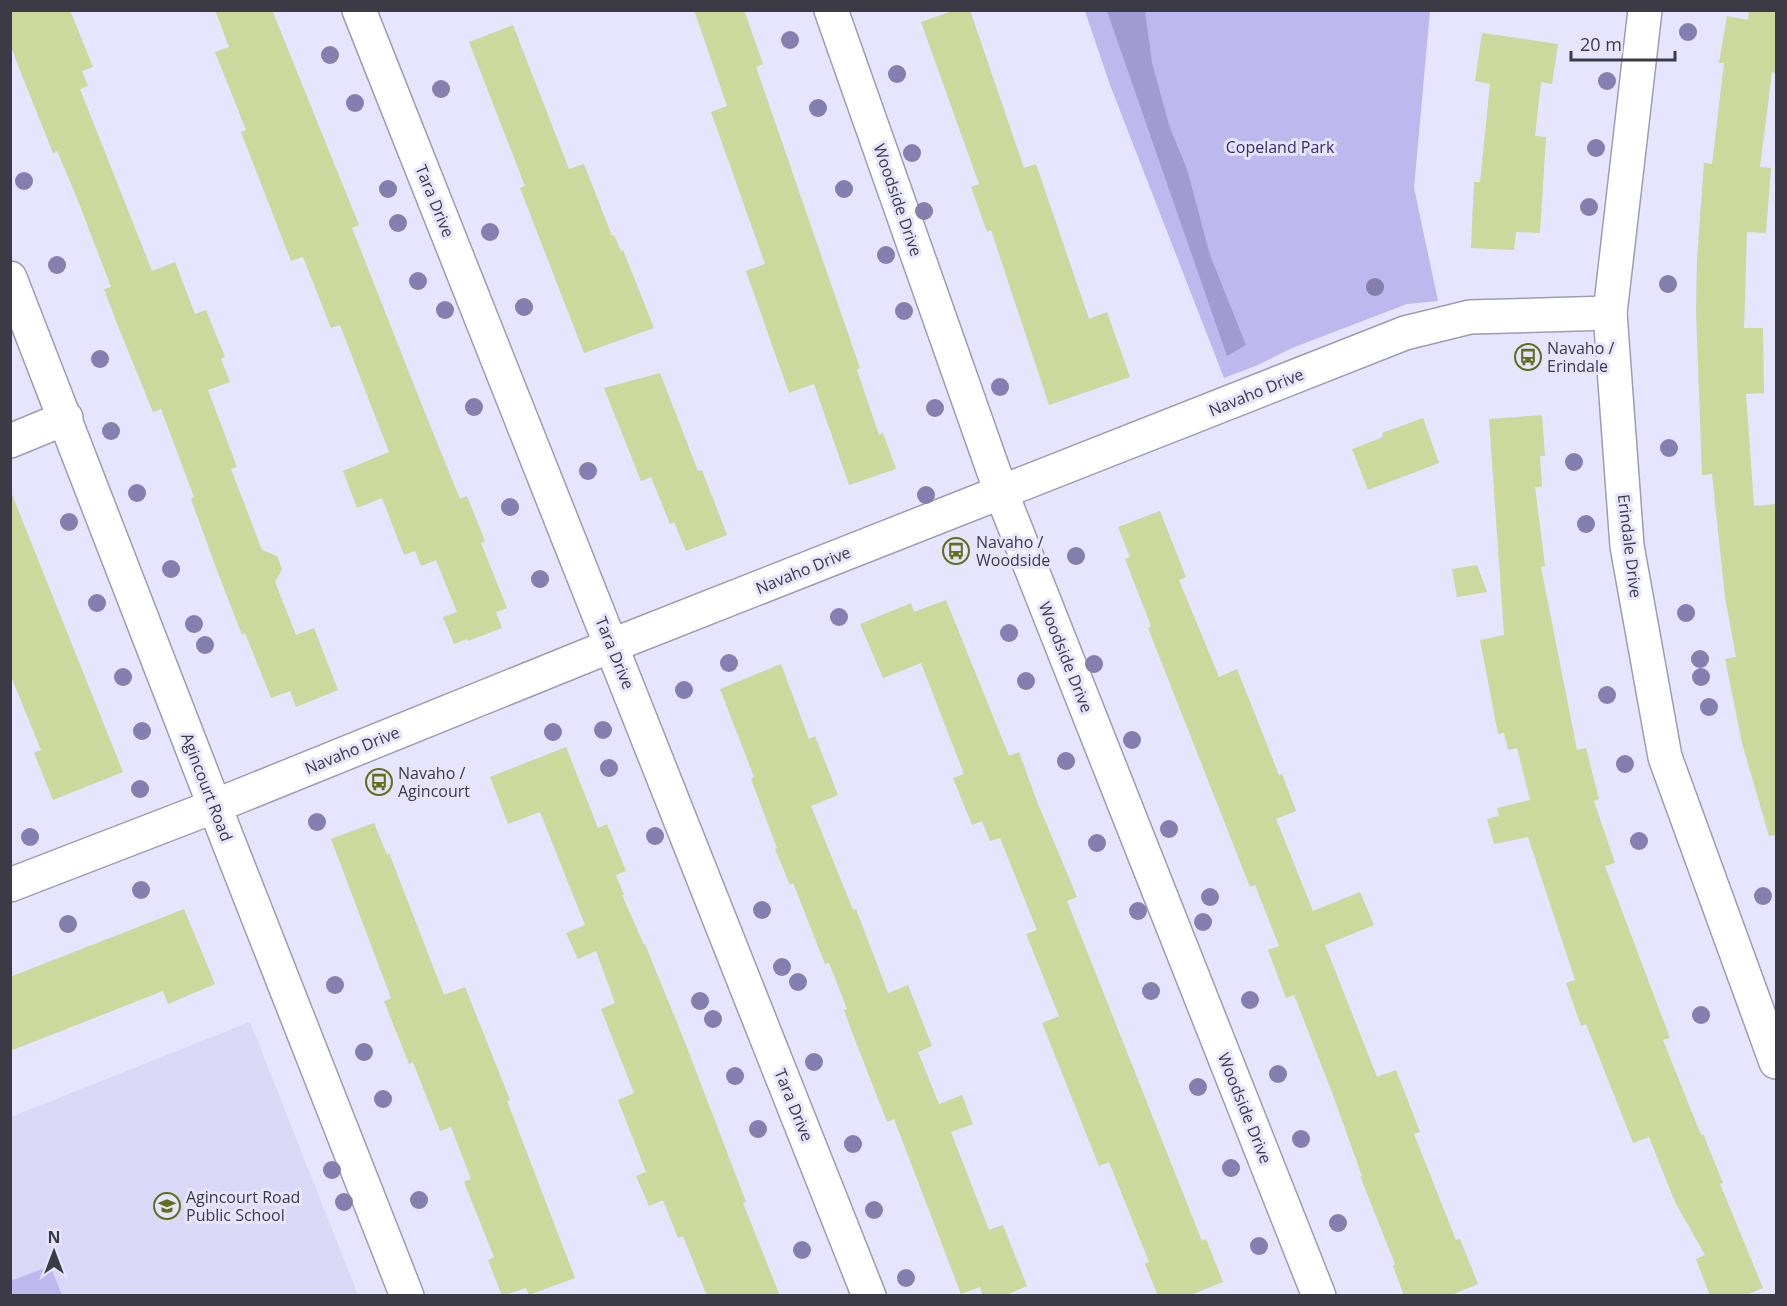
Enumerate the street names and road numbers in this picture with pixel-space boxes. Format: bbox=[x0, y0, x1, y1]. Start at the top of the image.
street label: Woodside Drive bbox=[868, 141, 928, 259]
street label: Tara Drive bbox=[410, 161, 460, 241]
street label: Navaho Drive bbox=[1205, 363, 1307, 421]
street label: Erindale Drive bbox=[1613, 493, 1647, 599]
street label: Navaho Drive bbox=[752, 541, 854, 599]
street label: Woodside Drive bbox=[1034, 598, 1098, 716]
street label: Tara Drive bbox=[590, 613, 640, 693]
street label: Navaho Drive bbox=[301, 721, 403, 779]
street label: Agincourt Road bbox=[176, 730, 238, 844]
street label: Woodside Drive bbox=[1213, 1049, 1277, 1167]
street label: Tara Drive bbox=[769, 1065, 819, 1145]

